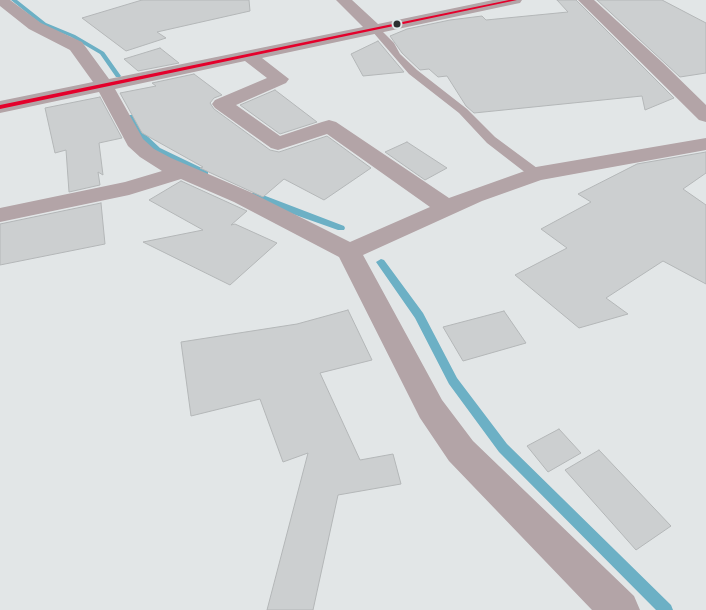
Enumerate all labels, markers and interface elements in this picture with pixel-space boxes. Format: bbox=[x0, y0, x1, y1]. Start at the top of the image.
unlabelled marker bbox=[392, 19, 402, 29]

